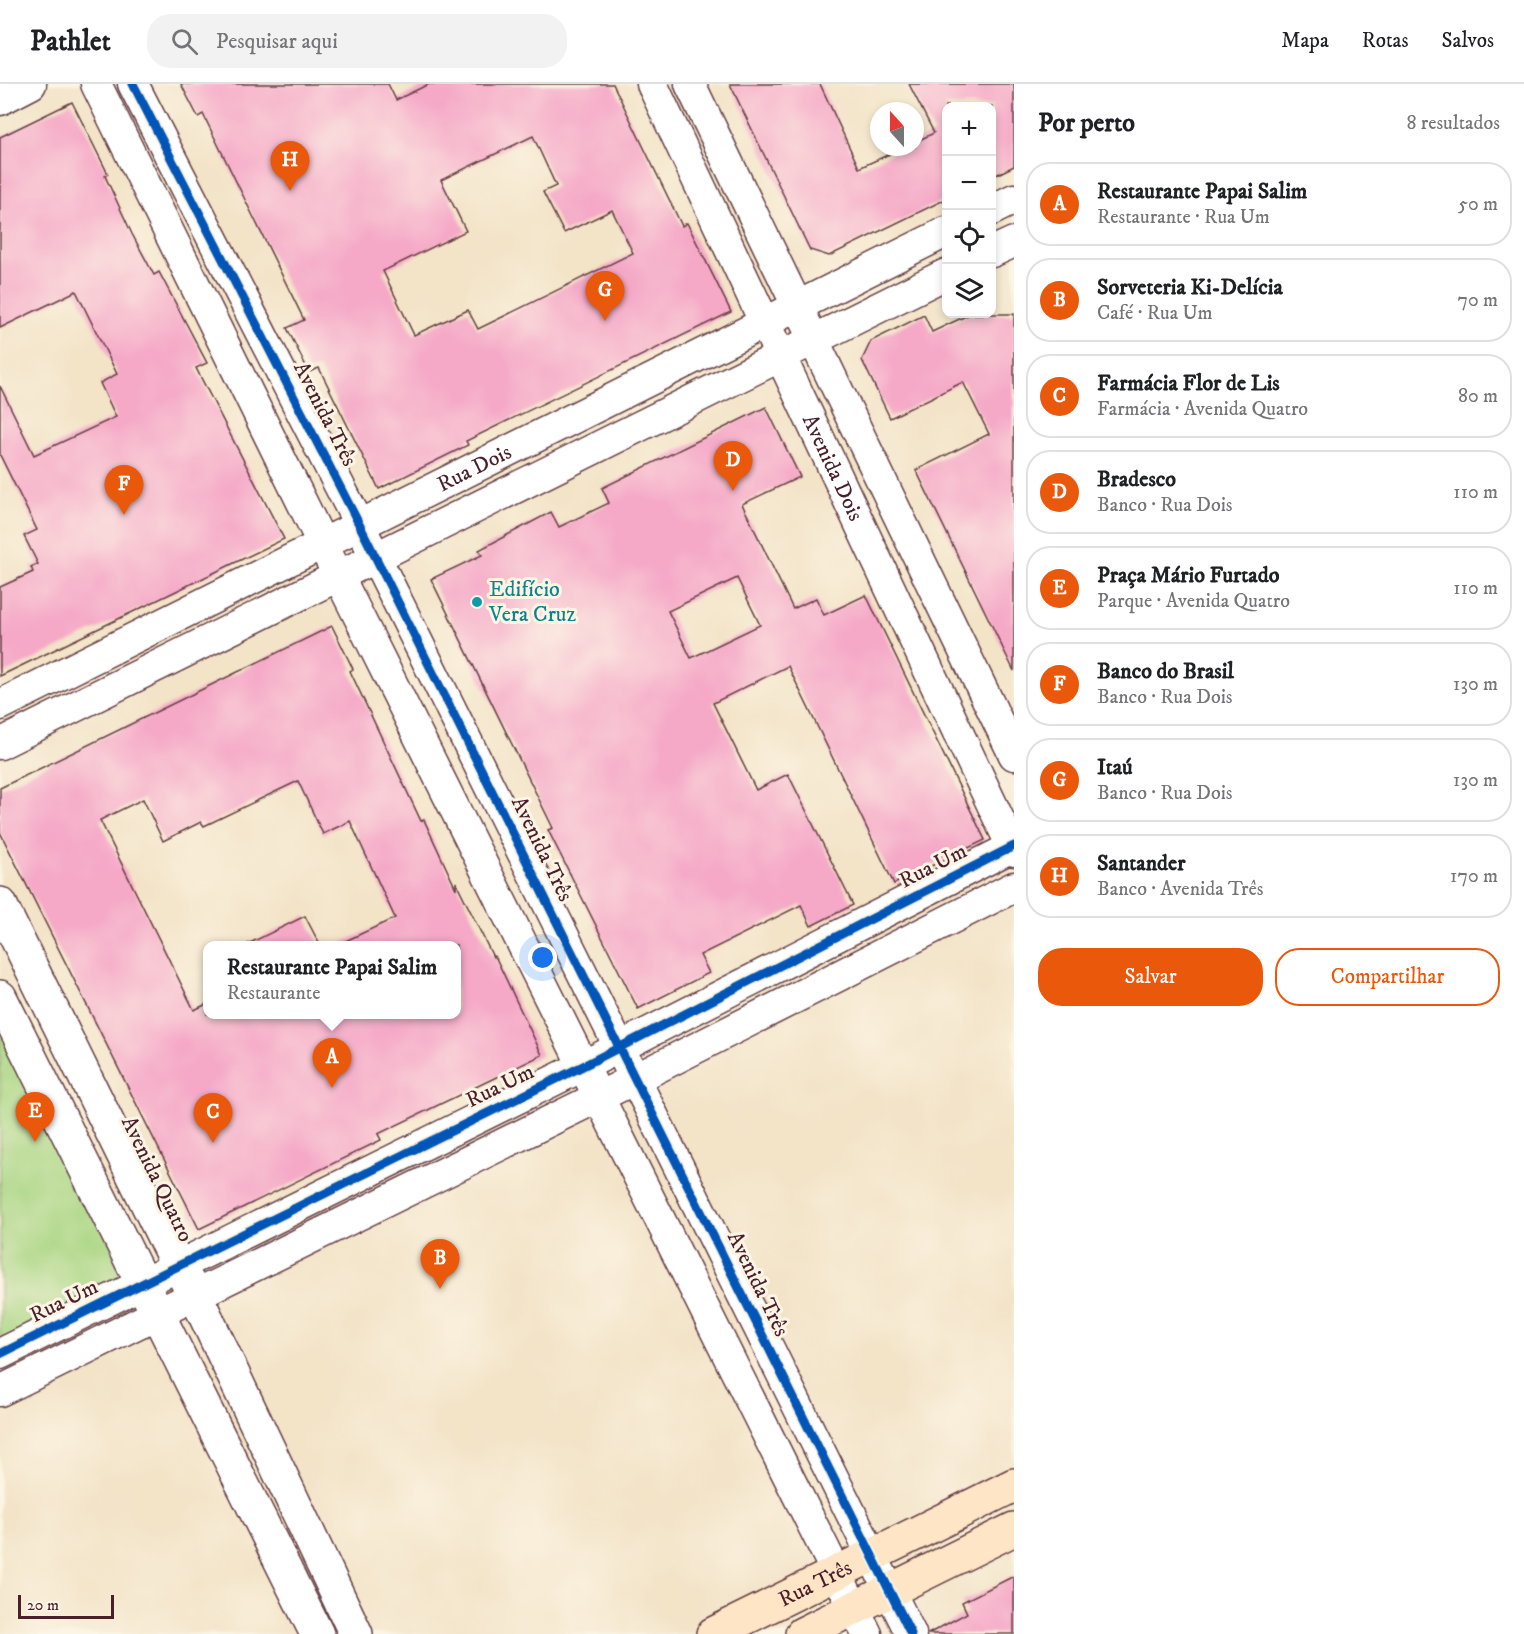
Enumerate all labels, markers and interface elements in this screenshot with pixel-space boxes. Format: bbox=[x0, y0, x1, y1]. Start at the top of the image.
search box bbox=[147, 14, 567, 68]
text: Pathlet bbox=[30, 24, 111, 59]
icon: search bbox=[168, 25, 201, 58]
text: Pesquisar aqui bbox=[216, 28, 338, 55]
text: Mapa bbox=[1281, 28, 1329, 54]
text: Rotas bbox=[1362, 28, 1409, 54]
text: Salvos bbox=[1442, 28, 1494, 54]
north arrow bbox=[870, 102, 924, 156]
map controls bbox=[942, 102, 996, 318]
button: + bbox=[942, 102, 996, 156]
text: Por perto bbox=[1038, 107, 1135, 140]
text: 8 resultados bbox=[1406, 111, 1500, 136]
pin: H bbox=[270, 141, 310, 191]
button: − bbox=[942, 156, 996, 210]
text: Restaurante Papai Salim bbox=[1097, 178, 1307, 205]
text: A bbox=[1053, 192, 1066, 217]
text: 50 m bbox=[1458, 192, 1498, 217]
text: Restaurante · Rua Um bbox=[1097, 205, 1270, 230]
button: locate bbox=[942, 210, 996, 264]
button: layers bbox=[942, 264, 996, 318]
pin: G bbox=[586, 272, 624, 321]
text: Sorveteria Ki-Delícia bbox=[1097, 274, 1283, 301]
text: B bbox=[1053, 288, 1066, 313]
text: 70 m bbox=[1457, 288, 1498, 313]
text: Café · Rua Um bbox=[1097, 301, 1213, 326]
street label: Avenida Três bbox=[287, 357, 363, 471]
text: Farmácia Flor de Lis bbox=[1097, 370, 1280, 397]
text: C bbox=[1053, 384, 1066, 409]
text: 80 m bbox=[1458, 384, 1498, 409]
text: Farmácia · Avenida Quatro bbox=[1097, 397, 1308, 422]
street label: Avenida Dois bbox=[796, 410, 870, 525]
street label: Rua Dois bbox=[432, 438, 516, 498]
pin: D bbox=[714, 442, 752, 491]
pin: F bbox=[104, 466, 144, 515]
text: Bradesco bbox=[1097, 466, 1176, 493]
text: D bbox=[1052, 480, 1067, 505]
text: 110 m bbox=[1453, 480, 1498, 505]
text: Banco · Rua Dois bbox=[1097, 493, 1232, 518]
text: Praça Mário Furtado bbox=[1097, 562, 1279, 589]
place label: Edifício Vera Cruz bbox=[488, 576, 576, 628]
text: E bbox=[1052, 576, 1067, 601]
text: 110 m bbox=[1453, 576, 1498, 601]
text: Parque · Avenida Quatro bbox=[1097, 589, 1290, 614]
marker: Edifício Vera Cruz bbox=[470, 595, 484, 609]
text: Banco do Brasil bbox=[1097, 658, 1234, 685]
text: F bbox=[1053, 672, 1066, 697]
text: 130 m bbox=[1453, 672, 1498, 697]
text: Banco · Rua Dois bbox=[1097, 685, 1232, 710]
text: Itaú bbox=[1097, 754, 1133, 781]
text: G bbox=[1053, 768, 1066, 793]
text: 130 m bbox=[1453, 768, 1498, 793]
text: Banco · Rua Dois bbox=[1097, 781, 1232, 806]
street label: Avenida Três bbox=[505, 792, 579, 906]
street label: Rua Um bbox=[895, 838, 971, 894]
text: Santander bbox=[1097, 850, 1185, 877]
text: H bbox=[1051, 864, 1068, 889]
text: 170 m bbox=[1450, 864, 1498, 889]
text: Banco · Avenida Três bbox=[1097, 877, 1264, 902]
popup bbox=[203, 941, 461, 1019]
your location bbox=[528, 943, 557, 972]
button: Salvar bbox=[1038, 948, 1263, 1006]
button: Compartilhar bbox=[1275, 948, 1500, 1006]
text: Restaurante Papai Salim bbox=[227, 954, 437, 981]
text: Restaurante bbox=[227, 981, 321, 1006]
pin: A bbox=[312, 1038, 352, 1088]
street label: Rua Um bbox=[462, 1058, 538, 1114]
pin: E bbox=[15, 1092, 54, 1142]
pin: C bbox=[194, 1094, 232, 1143]
street label: Avenida Quatro bbox=[115, 1112, 199, 1246]
street label: Avenida Três bbox=[721, 1227, 795, 1341]
pin: B bbox=[420, 1240, 460, 1289]
street label: Rua Um bbox=[26, 1273, 102, 1329]
street label: Rua Três bbox=[774, 1554, 856, 1613]
scale bar bbox=[18, 1592, 114, 1620]
text: 20 m bbox=[27, 1595, 59, 1615]

